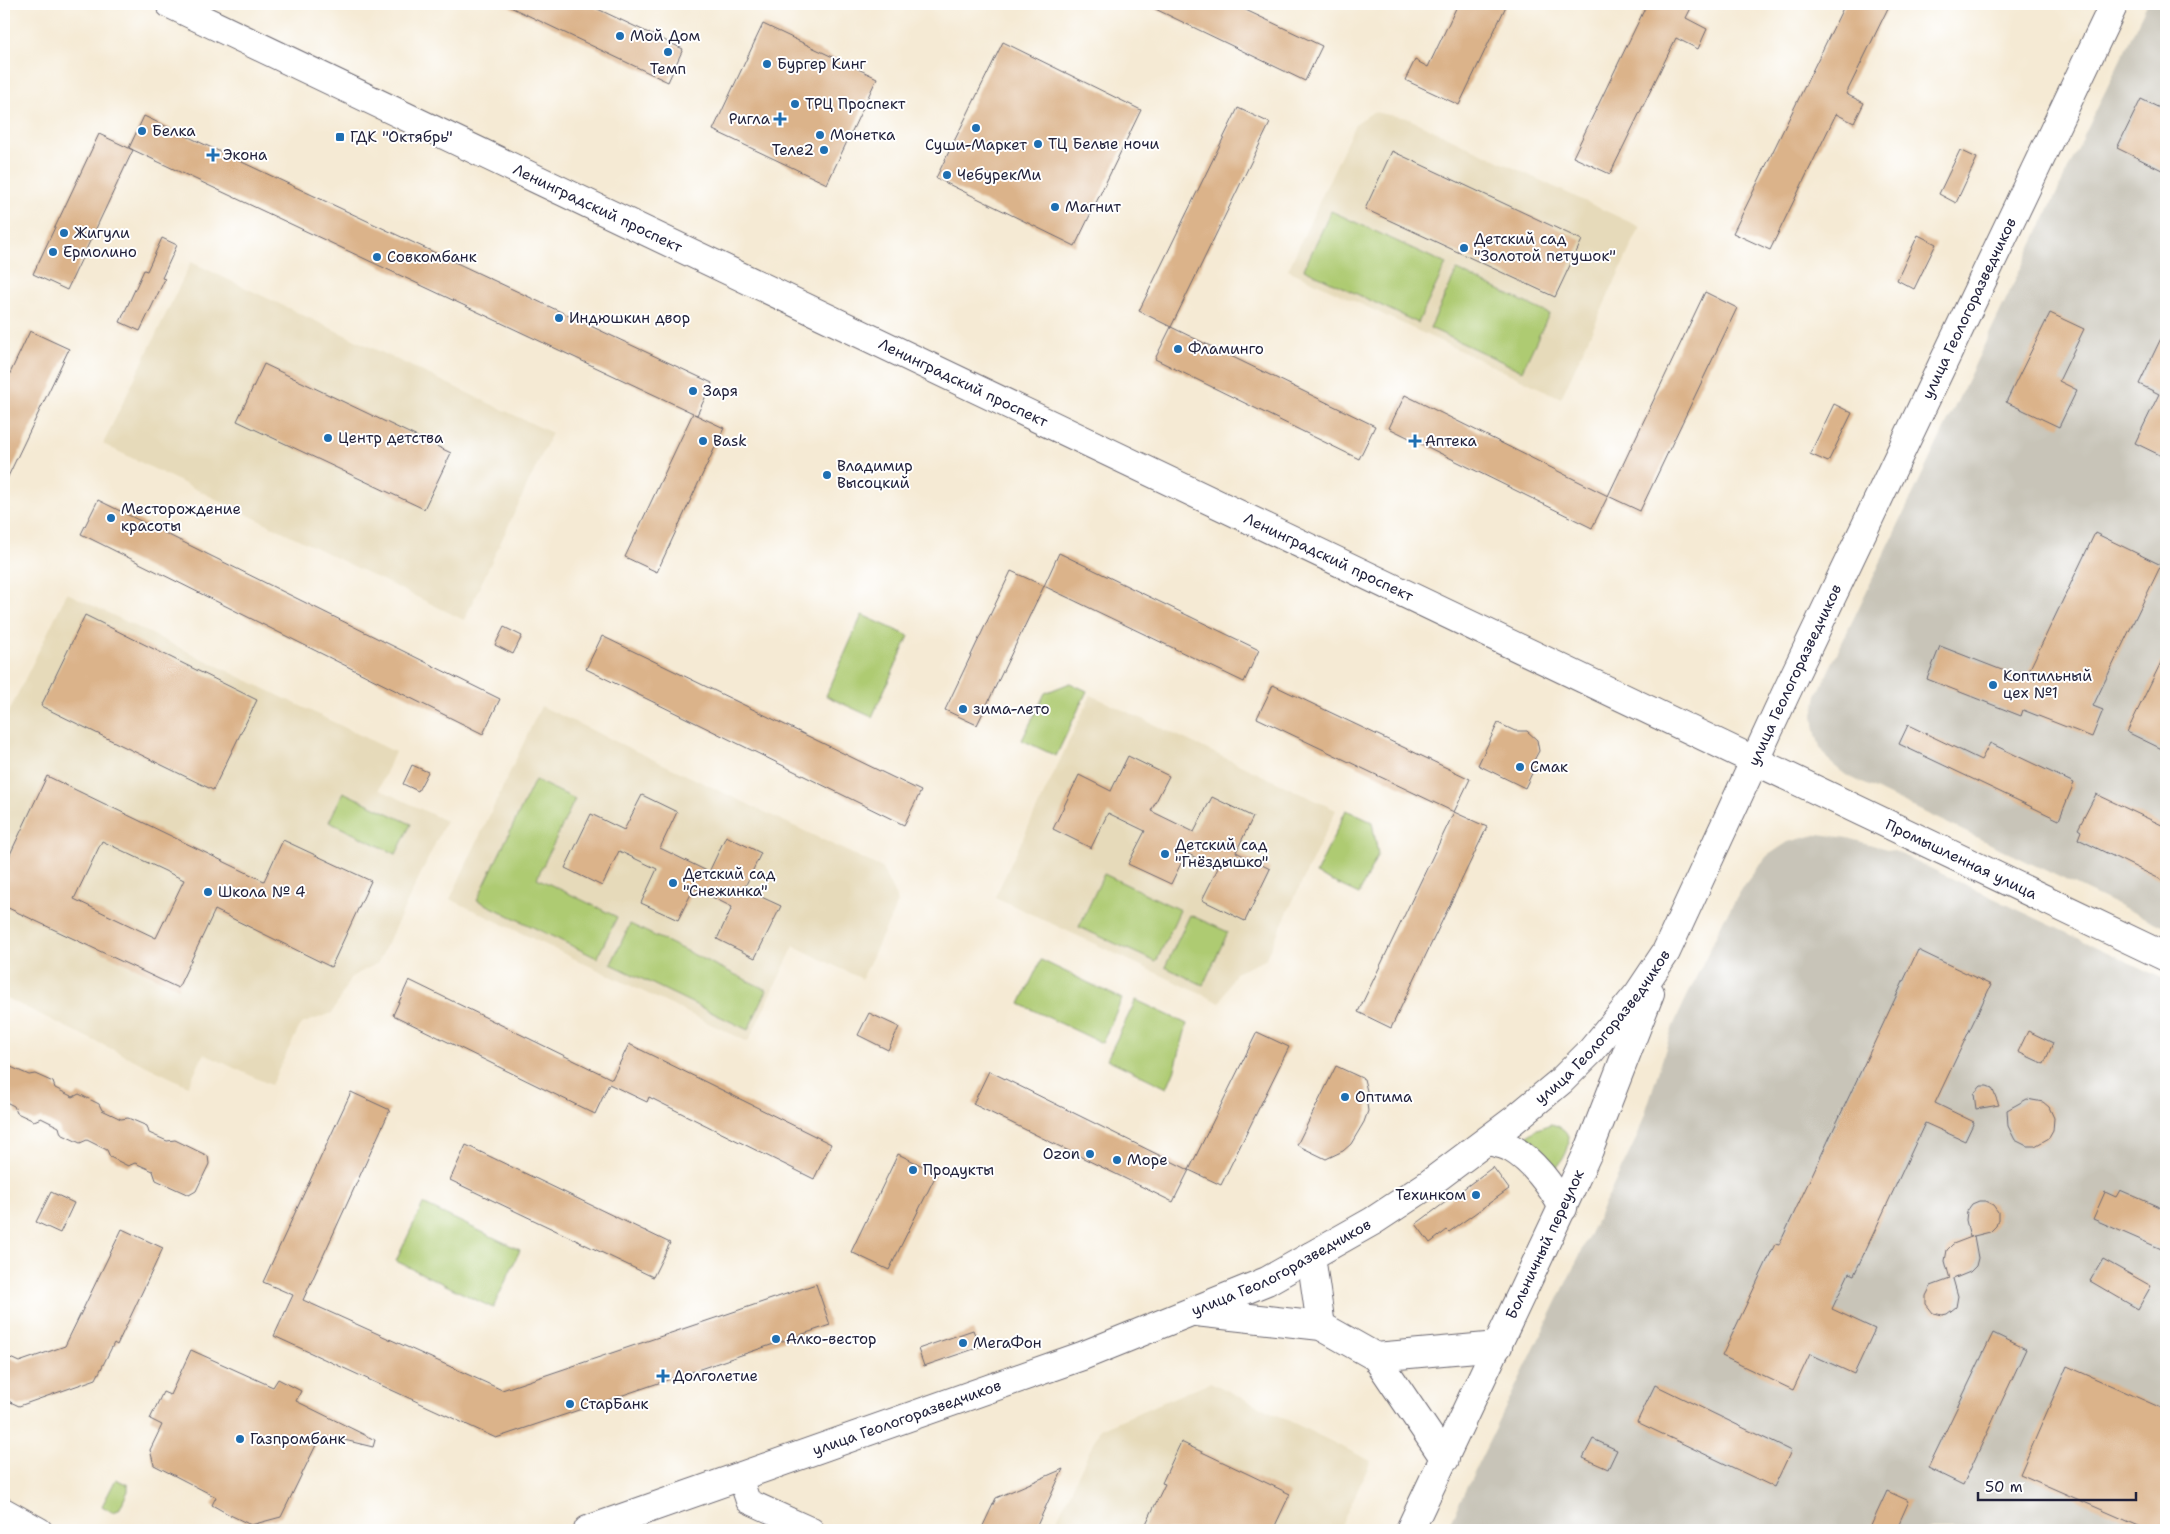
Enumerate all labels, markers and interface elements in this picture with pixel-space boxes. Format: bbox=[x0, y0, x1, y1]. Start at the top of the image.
place label: Мой Дом bbox=[630, 26, 701, 46]
marker: Мой Дом bbox=[614, 30, 626, 42]
marker: Темп bbox=[662, 46, 674, 58]
place label: Бургер Кинг bbox=[777, 54, 867, 74]
marker: Бургер Кинг bbox=[761, 58, 773, 70]
place label: Темп bbox=[650, 59, 686, 79]
place label: ТРЦ Проспект bbox=[805, 94, 906, 114]
marker: ТРЦ Проспект bbox=[789, 98, 801, 110]
place label: Ригла bbox=[729, 109, 771, 129]
marker: Ригла bbox=[774, 113, 786, 125]
place label: Белка bbox=[152, 121, 196, 141]
marker: Суши-Маркет bbox=[970, 122, 982, 134]
marker: Белка bbox=[136, 125, 148, 137]
place label: Монетка bbox=[830, 125, 896, 145]
place label: ГДК "Октябрь" bbox=[350, 127, 453, 147]
marker: Монетка bbox=[814, 129, 826, 141]
marker: ГДК "Октябрь" bbox=[334, 131, 346, 143]
place label: ТЦ Белые ночи bbox=[1048, 134, 1159, 154]
place label: Суши-Маркет bbox=[925, 135, 1027, 155]
marker: ТЦ Белые ночи bbox=[1032, 138, 1044, 150]
place label: Теле2 bbox=[772, 140, 814, 160]
marker: Теле2 bbox=[818, 144, 830, 156]
place label: Экона bbox=[223, 145, 268, 165]
marker: Экона bbox=[207, 149, 219, 161]
street label: Ленинградский проспект bbox=[510, 159, 686, 257]
place label: ЧебурекМи bbox=[957, 165, 1041, 185]
marker: ЧебурекМи bbox=[941, 169, 953, 181]
place label: Магнит bbox=[1065, 197, 1121, 217]
marker: Магнит bbox=[1049, 201, 1061, 213]
street label: улица Геологоразведчиков bbox=[1917, 214, 2021, 402]
place label: Жигули bbox=[74, 223, 130, 243]
marker: Жигули bbox=[58, 227, 70, 239]
place label: Детский сад "Золотой петушок" bbox=[1474, 229, 1616, 266]
place label: Ермолино bbox=[63, 242, 137, 262]
marker: Детский сад "Золотой петушок" bbox=[1458, 242, 1470, 254]
marker: Ермолино bbox=[47, 246, 59, 258]
place label: Совкомбанк bbox=[387, 247, 477, 267]
marker: Совкомбанк bbox=[371, 251, 383, 263]
place label: Индюшкин двор bbox=[569, 308, 690, 328]
marker: Индюшкин двор bbox=[553, 312, 565, 324]
street label: Ленинградский проспект bbox=[875, 334, 1052, 432]
place label: Фламинго bbox=[1188, 339, 1264, 359]
marker: Фламинго bbox=[1172, 343, 1184, 355]
place label: Заря bbox=[703, 381, 738, 401]
marker: Заря bbox=[687, 385, 699, 397]
place label: Центр детства bbox=[338, 428, 444, 448]
place label: Bask bbox=[713, 431, 747, 451]
place label: Аптека bbox=[1425, 431, 1478, 451]
marker: Центр детства bbox=[322, 432, 334, 444]
marker: Bask bbox=[697, 435, 709, 447]
marker: Аптека bbox=[1409, 435, 1421, 447]
place label: Владимир Высоцкий bbox=[837, 456, 913, 493]
marker: Владимир Высоцкий bbox=[821, 469, 833, 481]
place label: Месторождение красоты bbox=[121, 499, 241, 536]
street label: Ленинградский проспект bbox=[1241, 508, 1417, 606]
marker: Месторождение красоты bbox=[105, 512, 117, 524]
street label: улица Геологоразведчиков bbox=[1744, 581, 1846, 769]
place label: Коптильный цех №1 bbox=[2003, 666, 2092, 703]
marker: Коптильный цех №1 bbox=[1987, 679, 1999, 691]
place label: зима-лето bbox=[973, 699, 1050, 719]
marker: зима-лето bbox=[957, 703, 969, 715]
place label: Смак bbox=[1530, 757, 1568, 777]
marker: Смак bbox=[1514, 761, 1526, 773]
street label: Промышленная улица bbox=[1882, 815, 2041, 904]
place label: Детский сад "Гнёздышко" bbox=[1175, 835, 1269, 872]
marker: Детский сад "Гнёздышко" bbox=[1159, 848, 1171, 860]
place label: Детский сад "Снежинка" bbox=[683, 864, 776, 901]
marker: Детский сад "Снежинка" bbox=[667, 877, 679, 889]
place label: Школа № 4 bbox=[218, 882, 305, 902]
marker: Школа № 4 bbox=[202, 886, 214, 898]
street label: улица Геологоразведчиков bbox=[1531, 946, 1675, 1109]
place label: Оптима bbox=[1355, 1087, 1413, 1107]
marker: Оптима bbox=[1339, 1091, 1351, 1103]
place label: Ozon bbox=[1043, 1144, 1080, 1164]
marker: Ozon bbox=[1084, 1148, 1096, 1160]
place label: Море bbox=[1127, 1150, 1168, 1170]
marker: Море bbox=[1111, 1154, 1123, 1166]
place label: Продукты bbox=[923, 1160, 994, 1180]
marker: Продукты bbox=[907, 1164, 919, 1176]
street label: Больничный переулок bbox=[1501, 1166, 1589, 1322]
place label: Техинком bbox=[1395, 1185, 1466, 1205]
marker: Техинком bbox=[1470, 1189, 1482, 1201]
street label: улица Геологоразведчиков bbox=[1188, 1214, 1375, 1321]
place label: Алко-вестор bbox=[786, 1329, 877, 1349]
marker: Алко-вестор bbox=[770, 1333, 782, 1345]
place label: МегаФон bbox=[973, 1333, 1042, 1353]
marker: МегаФон bbox=[957, 1337, 969, 1349]
place label: Долголетие bbox=[673, 1366, 758, 1386]
marker: Долголетие bbox=[657, 1370, 669, 1382]
street label: улица Геологоразведчиков bbox=[810, 1375, 1004, 1460]
place label: СтарБанк bbox=[580, 1394, 649, 1414]
marker: СтарБанк bbox=[564, 1398, 576, 1410]
place label: Газпромбанк bbox=[250, 1429, 346, 1449]
marker: Газпромбанк bbox=[234, 1433, 246, 1445]
scale bar bbox=[1978, 1469, 2135, 1501]
text: 50 m bbox=[1985, 1477, 2023, 1497]

